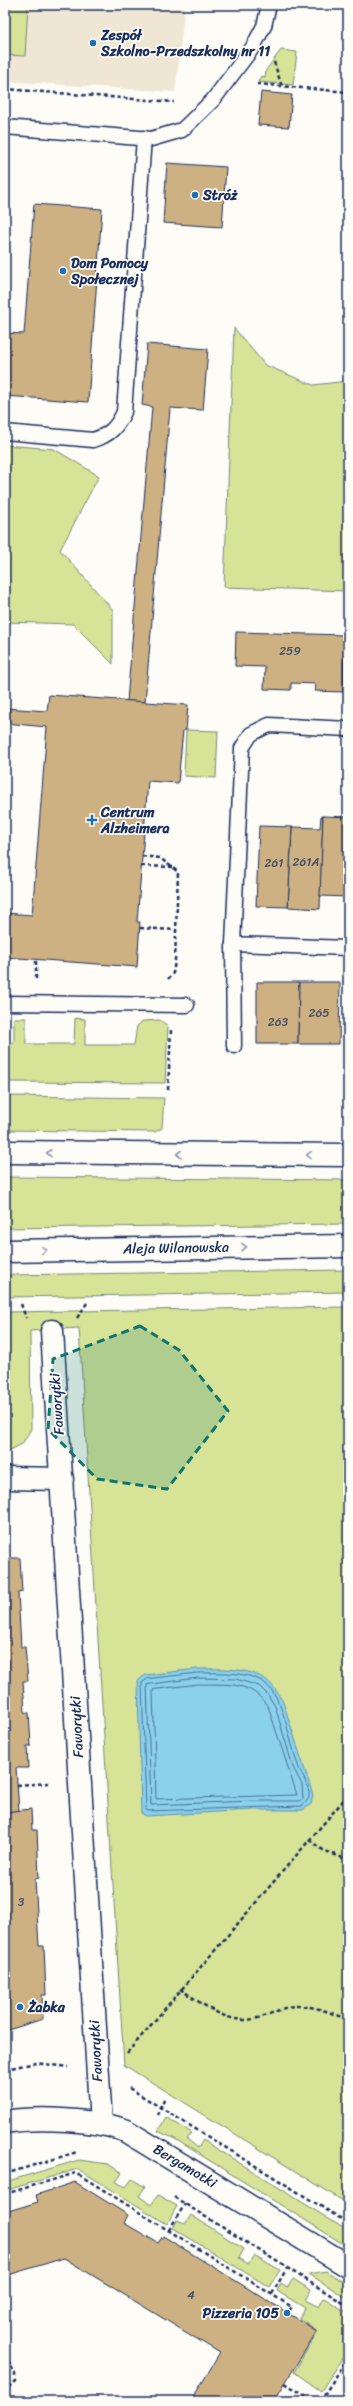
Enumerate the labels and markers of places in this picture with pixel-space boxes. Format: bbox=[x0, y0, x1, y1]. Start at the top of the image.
place label: Zespół Szkolno-Przedszkolny nr 11 bbox=[100, 23, 270, 64]
marker: Zespół Szkolno-Przedszkolny nr 11 bbox=[88, 38, 98, 48]
place label: Stróż bbox=[202, 183, 239, 208]
marker: Stróż bbox=[190, 190, 200, 200]
place label: Dom Pomocy Społecznej bbox=[70, 251, 149, 292]
marker: Dom Pomocy Społecznej bbox=[58, 266, 68, 276]
place label: Centrum Alzheimera bbox=[100, 800, 170, 841]
marker: Centrum Alzheimera bbox=[86, 814, 98, 826]
place label: Żabka bbox=[27, 1995, 66, 2020]
marker: Żabka bbox=[15, 2002, 25, 2012]
place label: Pizzeria 105 bbox=[202, 2301, 279, 2326]
marker: Pizzeria 105 bbox=[282, 2308, 292, 2318]

